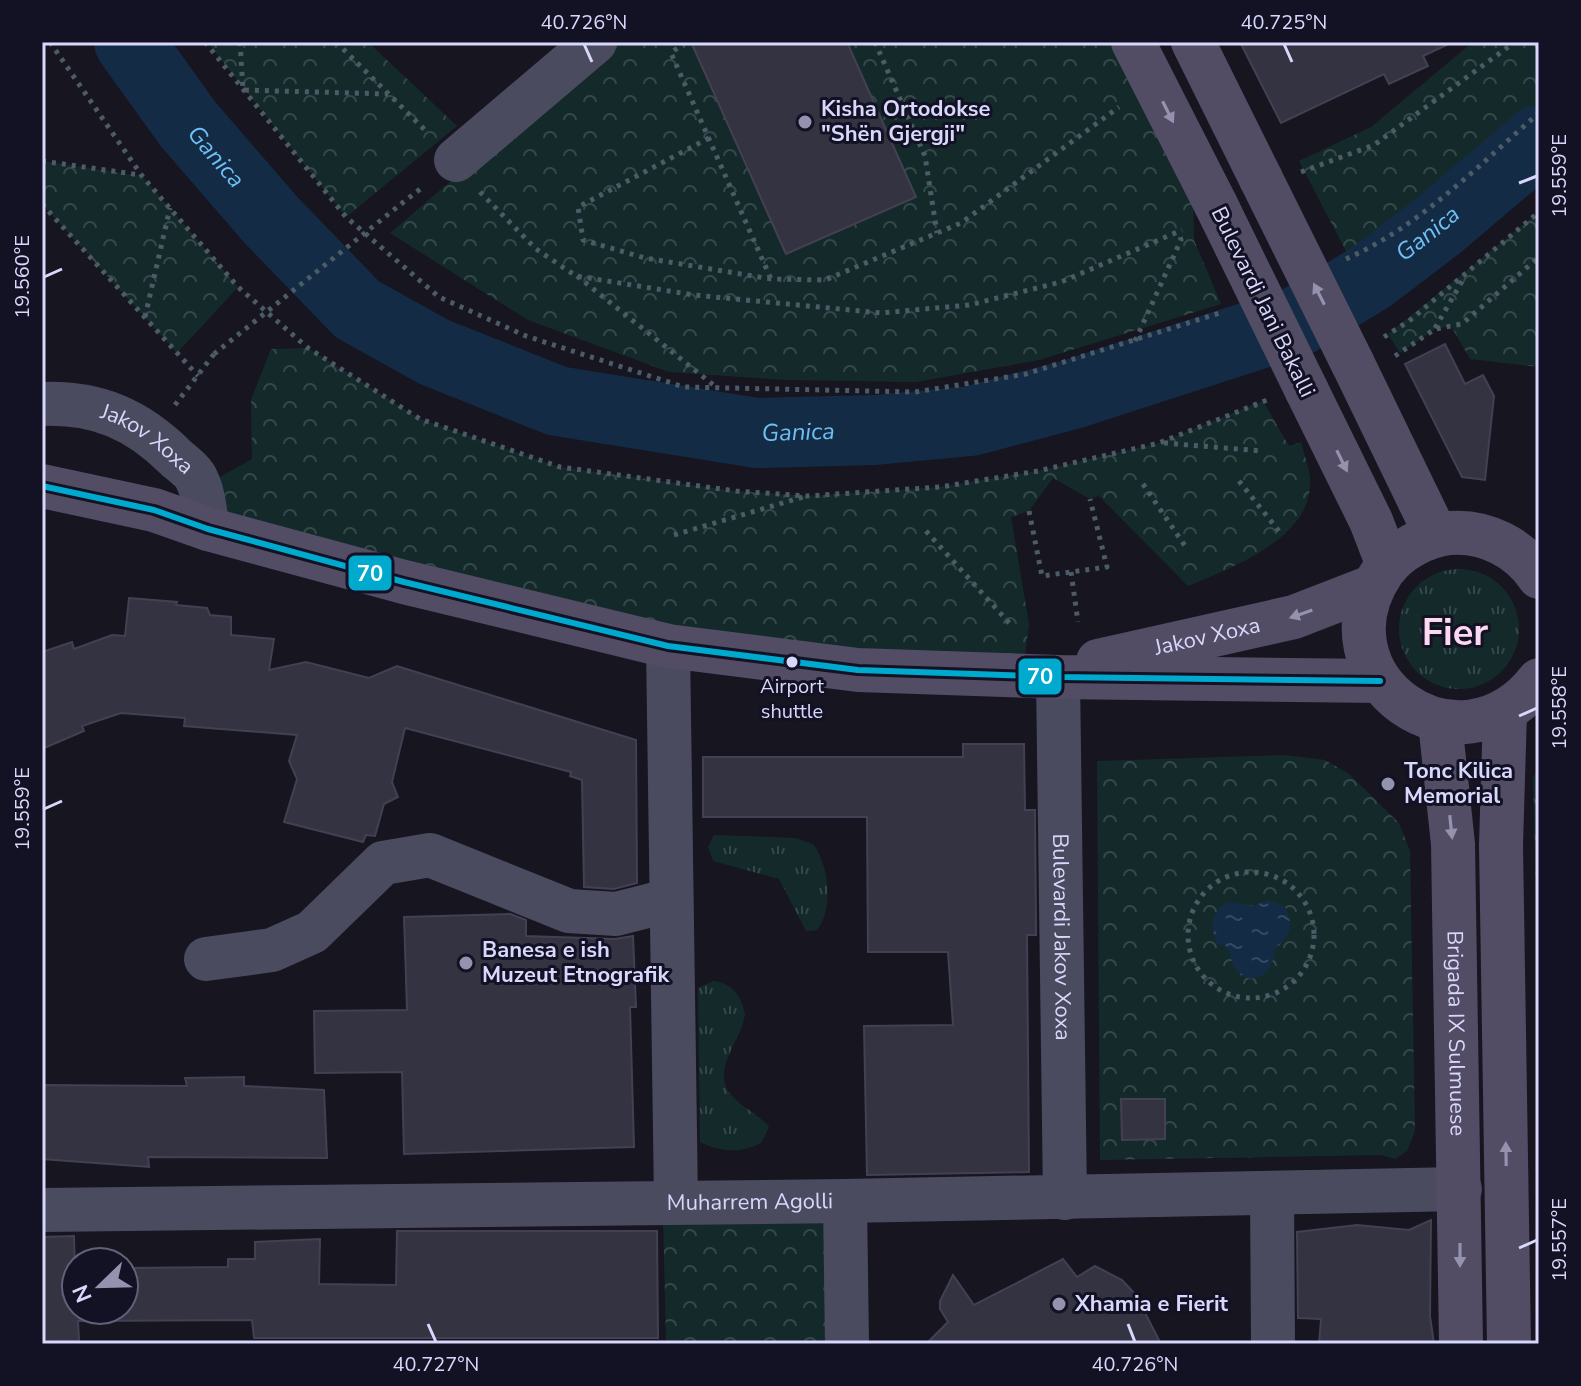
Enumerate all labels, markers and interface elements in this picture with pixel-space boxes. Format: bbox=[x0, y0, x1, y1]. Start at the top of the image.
text: 40.726°N bbox=[541, 9, 627, 36]
text: 40.725°N bbox=[1241, 9, 1327, 36]
place label: Kisha Ortodokse "Shën Gjergji" bbox=[821, 94, 991, 149]
one-way arrow bbox=[1161, 100, 1174, 123]
marker: Kisha Ortodokse "Shën Gjergji" bbox=[796, 113, 814, 131]
water label: Ganica bbox=[180, 118, 252, 195]
text: 19.559°E bbox=[1546, 134, 1573, 218]
water label: Ganica bbox=[1389, 198, 1466, 269]
street label: Bulevardi Jani Bakalli bbox=[1204, 202, 1322, 402]
text: 19.560°E bbox=[9, 235, 36, 319]
one-way arrow bbox=[1312, 282, 1325, 305]
street label: Jakov Xoxa bbox=[96, 396, 200, 481]
water label: Ganica bbox=[761, 415, 835, 449]
one-way arrow bbox=[1335, 450, 1349, 473]
line badge: 70 bbox=[347, 554, 393, 592]
text: 70 bbox=[357, 559, 383, 589]
district label: Fier bbox=[1422, 607, 1488, 658]
one-way arrow bbox=[1289, 608, 1313, 620]
street label: Jakov Xoxa bbox=[1150, 610, 1263, 663]
marker: Airport shuttle bbox=[784, 654, 800, 670]
line badge: 70 bbox=[1017, 657, 1063, 696]
text: 70 bbox=[1027, 662, 1053, 692]
text: 19.558°E bbox=[1546, 666, 1573, 750]
place label: Airport shuttle bbox=[760, 673, 825, 725]
place label: Tonc Kilica Memorial bbox=[1404, 756, 1513, 811]
text: 19.559°E bbox=[9, 767, 36, 851]
marker: Tonc Kilica Memorial bbox=[1379, 775, 1397, 793]
one-way arrow bbox=[1445, 815, 1458, 840]
street label: Bulevardi Jakov Xoxa bbox=[1045, 833, 1078, 1041]
street label: Brigada IX Sulmuese bbox=[1439, 930, 1473, 1136]
place label: Banesa e ish Muzeut Etnografik bbox=[482, 935, 670, 990]
marker: Banesa e ish Muzeut Etnografik bbox=[457, 954, 475, 972]
one-way arrow bbox=[1500, 1141, 1512, 1166]
street label: Muharrem Agolli bbox=[667, 1186, 833, 1218]
text: 19.557°E bbox=[1546, 1198, 1573, 1282]
one-way arrow bbox=[1454, 1243, 1466, 1268]
north arrow bbox=[60, 1246, 140, 1326]
text: N bbox=[65, 1280, 100, 1307]
place label: Xhamia e Fierit bbox=[1074, 1289, 1229, 1319]
marker: Xhamia e Fierit bbox=[1050, 1295, 1068, 1313]
text: 40.727°N bbox=[393, 1351, 479, 1378]
text: 40.726°N bbox=[1092, 1351, 1178, 1378]

